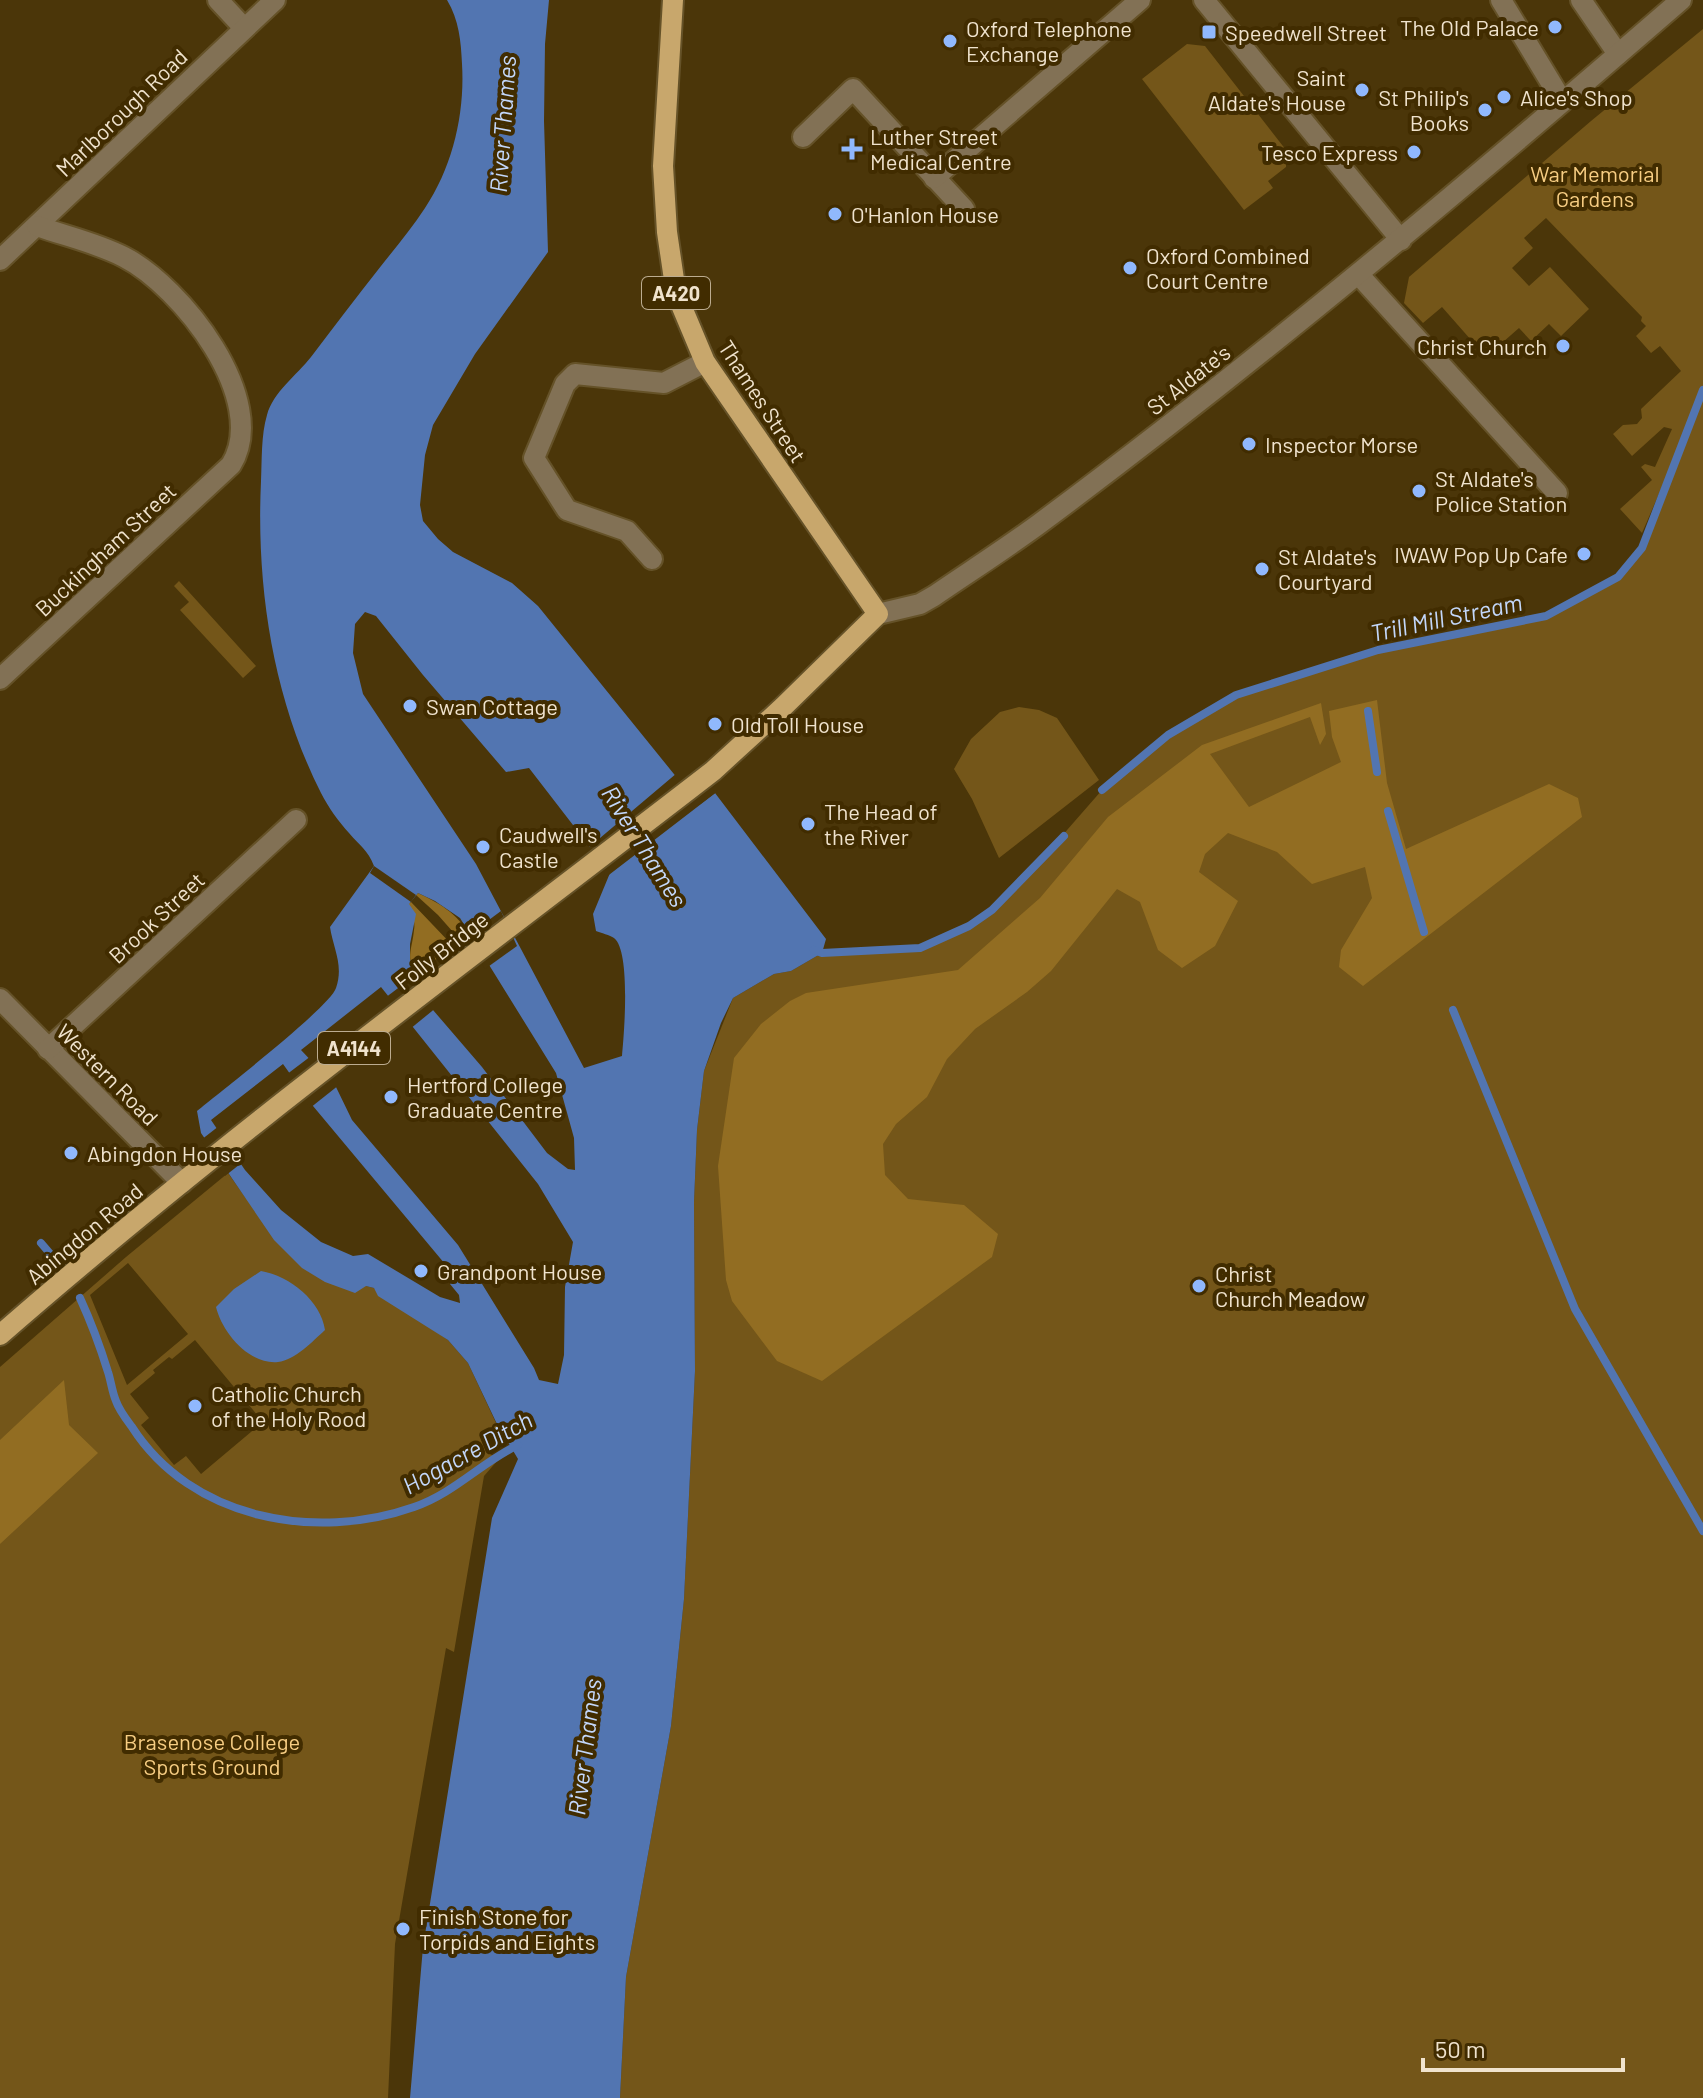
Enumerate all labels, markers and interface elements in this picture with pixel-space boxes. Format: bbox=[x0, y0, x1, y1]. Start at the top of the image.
place label: The Old Palace bbox=[1400, 14, 1539, 40]
place label: Oxford Telephone Exchange bbox=[966, 15, 1132, 66]
marker: The Old Palace bbox=[1546, 18, 1564, 36]
place label: Speedwell Street bbox=[1225, 19, 1387, 45]
marker: Speedwell Street bbox=[1200, 23, 1218, 41]
marker: Oxford Telephone Exchange bbox=[941, 32, 959, 50]
street label: Marlborough Road bbox=[50, 43, 192, 181]
water label: River Thames bbox=[483, 54, 521, 194]
place label: Saint Aldate's House bbox=[1208, 64, 1346, 115]
marker: Saint Aldate's House bbox=[1353, 81, 1371, 99]
place label: St Philip's Books bbox=[1378, 84, 1469, 135]
place label: Alice's Shop bbox=[1520, 84, 1633, 110]
marker: Alice's Shop bbox=[1495, 88, 1513, 106]
marker: St Philip's Books bbox=[1476, 101, 1494, 119]
place label: Luther Street Medical Centre bbox=[870, 123, 1012, 174]
marker: Luther Street Medical Centre bbox=[841, 138, 863, 160]
place label: Tesco Express bbox=[1261, 139, 1398, 165]
marker: Tesco Express bbox=[1405, 143, 1423, 161]
park label: War Memorial Gardens bbox=[1530, 160, 1660, 211]
place label: O'Hanlon House bbox=[851, 201, 999, 227]
marker: O'Hanlon House bbox=[826, 205, 844, 223]
place label: Oxford Combined Court Centre bbox=[1146, 242, 1310, 293]
marker: Oxford Combined Court Centre bbox=[1121, 259, 1139, 277]
road number: A420 bbox=[642, 277, 710, 309]
place label: Christ Church bbox=[1417, 333, 1547, 359]
street label: Thames Street bbox=[714, 335, 812, 467]
marker: Christ Church bbox=[1554, 337, 1572, 355]
street label: St Aldate's bbox=[1141, 338, 1235, 420]
place label: Inspector Morse bbox=[1265, 431, 1418, 457]
marker: Inspector Morse bbox=[1240, 435, 1258, 453]
place label: St Aldate's Police Station bbox=[1435, 465, 1567, 516]
street label: Buckingham Street bbox=[29, 477, 181, 621]
marker: St Aldate's Police Station bbox=[1410, 482, 1428, 500]
place label: IWAW Pop Up Cafe bbox=[1394, 541, 1568, 567]
place label: St Aldate's Courtyard bbox=[1278, 543, 1377, 594]
marker: IWAW Pop Up Cafe bbox=[1575, 545, 1593, 563]
marker: St Aldate's Courtyard bbox=[1253, 560, 1271, 578]
water label: Trill Mill Stream bbox=[1367, 587, 1525, 647]
place label: Swan Cottage bbox=[426, 693, 558, 719]
marker: Swan Cottage bbox=[401, 697, 419, 715]
place label: Old Toll House bbox=[731, 711, 864, 737]
marker: Old Toll House bbox=[706, 715, 724, 733]
water label: River Thames bbox=[596, 780, 694, 912]
place label: The Head of the River bbox=[824, 798, 938, 849]
marker: The Head of the River bbox=[799, 815, 817, 833]
place label: Caudwell's Castle bbox=[499, 821, 597, 872]
marker: Caudwell's Castle bbox=[474, 838, 492, 856]
street label: Brook Street bbox=[103, 866, 209, 968]
street label: Folly Bridge bbox=[389, 906, 493, 994]
street label: Western Road bbox=[52, 1018, 164, 1130]
road number: A4144 bbox=[318, 1032, 390, 1064]
place label: Hertford College Graduate Centre bbox=[407, 1071, 563, 1122]
marker: Hertford College Graduate Centre bbox=[382, 1088, 400, 1106]
place label: Abingdon House bbox=[87, 1140, 242, 1166]
marker: Abingdon House bbox=[62, 1144, 80, 1162]
street label: Abingdon Road bbox=[21, 1177, 147, 1289]
place label: Grandpont House bbox=[437, 1258, 602, 1284]
place label: Christ Church Meadow bbox=[1215, 1260, 1366, 1311]
marker: Grandpont House bbox=[412, 1262, 430, 1280]
marker: Christ Church Meadow bbox=[1190, 1277, 1208, 1295]
place label: Catholic Church of the Holy Rood bbox=[211, 1380, 366, 1431]
marker: Catholic Church of the Holy Rood bbox=[186, 1397, 204, 1415]
water label: Hogacre Ditch bbox=[397, 1404, 537, 1500]
water label: River Thames bbox=[561, 1677, 607, 1817]
park label: Brasenose College Sports Ground bbox=[124, 1728, 300, 1779]
place label: Finish Stone for Torpids and Eights bbox=[419, 1903, 595, 1954]
marker: Finish Stone for Torpids and Eights bbox=[394, 1920, 412, 1938]
scale bar bbox=[1423, 2022, 1623, 2072]
text: 50 m bbox=[1435, 2034, 1486, 2063]

